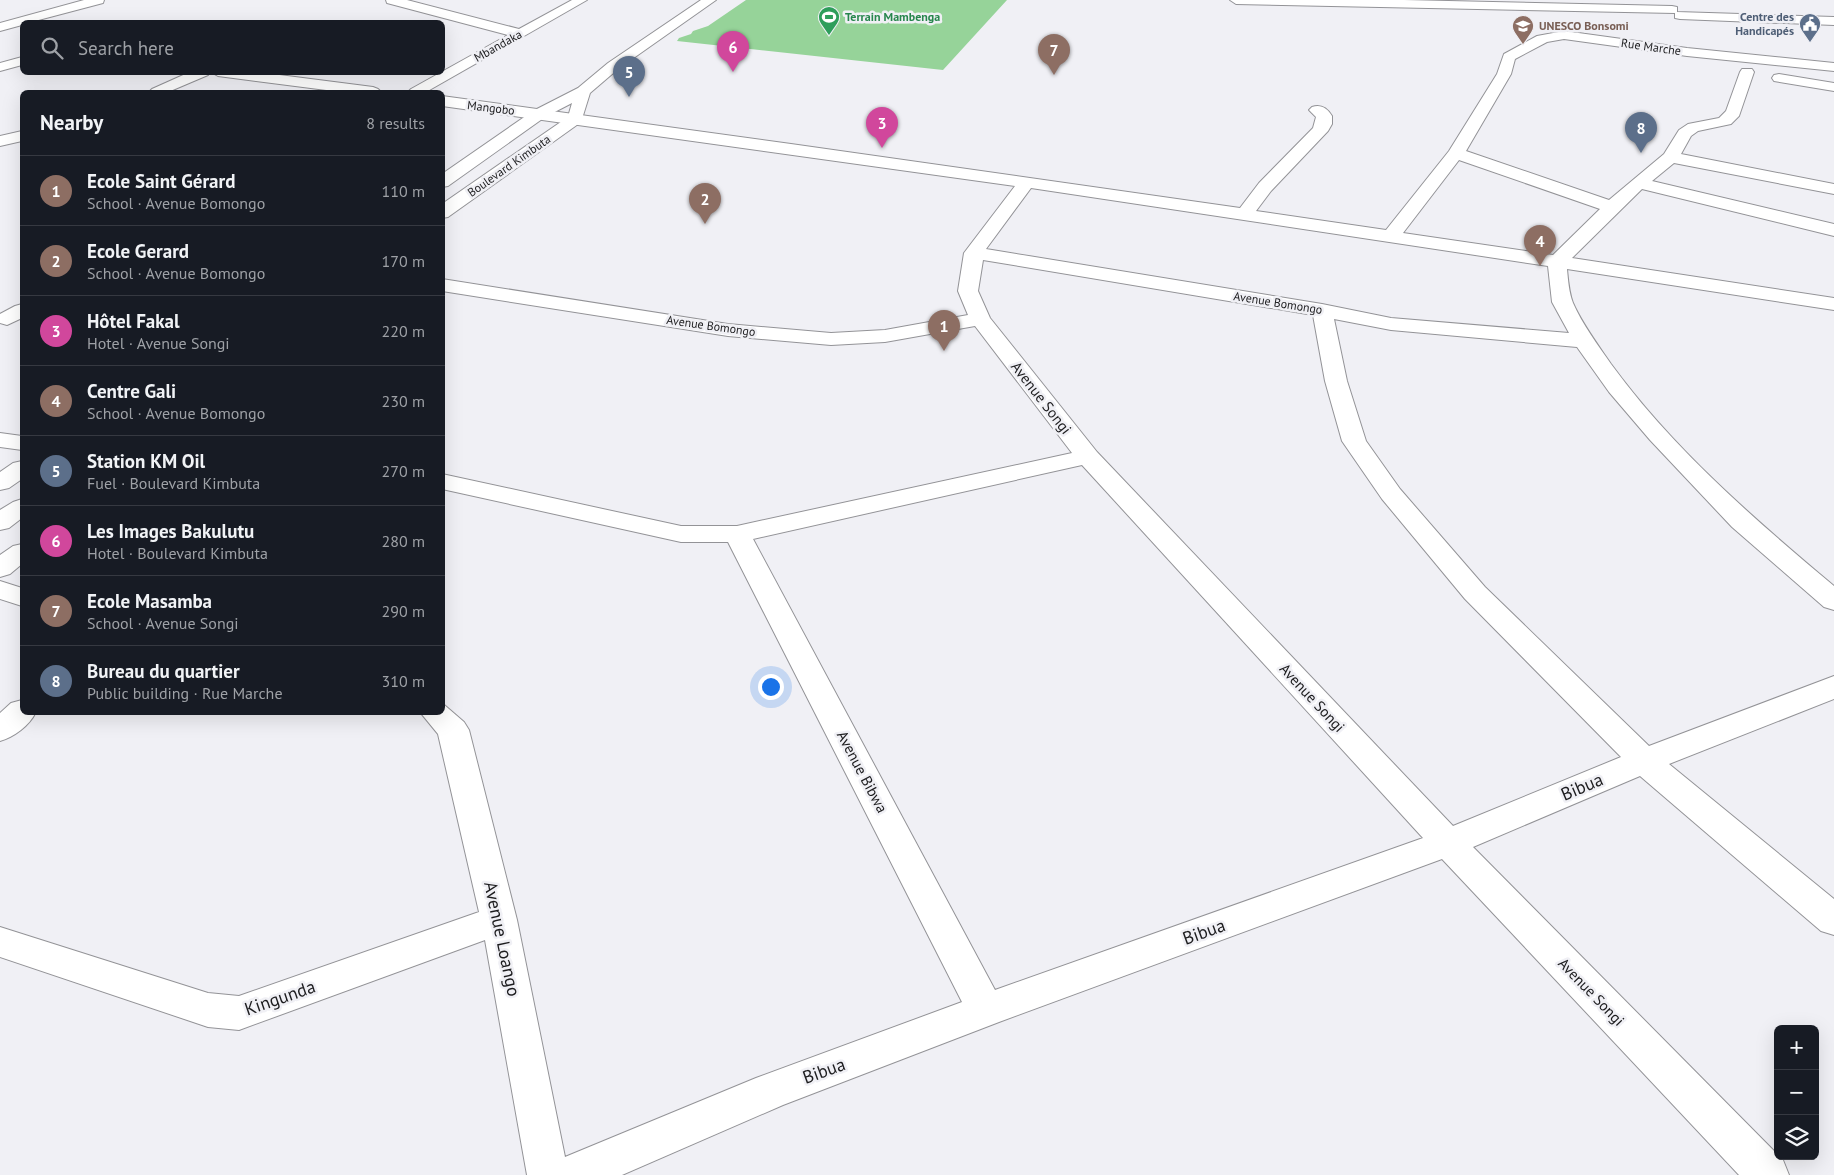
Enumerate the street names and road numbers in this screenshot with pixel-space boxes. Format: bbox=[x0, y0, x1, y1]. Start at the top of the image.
street label: Mbandaka bbox=[471, 26, 524, 65]
street label: Rue Marche bbox=[1620, 35, 1682, 58]
street label: Mangobo bbox=[466, 97, 516, 118]
street label: Boulevard Kimbuta bbox=[464, 131, 553, 200]
street label: Avenue Bomongo bbox=[1233, 288, 1324, 317]
street label: Avenue Bomongo bbox=[666, 312, 757, 339]
street label: Avenue Songi bbox=[1007, 358, 1076, 438]
street label: Avenue Songi bbox=[1276, 659, 1349, 736]
street label: Avenue Bibwa bbox=[833, 728, 892, 816]
street label: Bibua bbox=[1557, 767, 1606, 806]
street label: Avenue Loango bbox=[479, 879, 526, 999]
street label: Bibua bbox=[1179, 913, 1228, 950]
street label: Avenue Songi bbox=[1554, 954, 1628, 1030]
street label: Kingunda bbox=[241, 975, 318, 1020]
street label: Bibua bbox=[799, 1052, 848, 1089]

